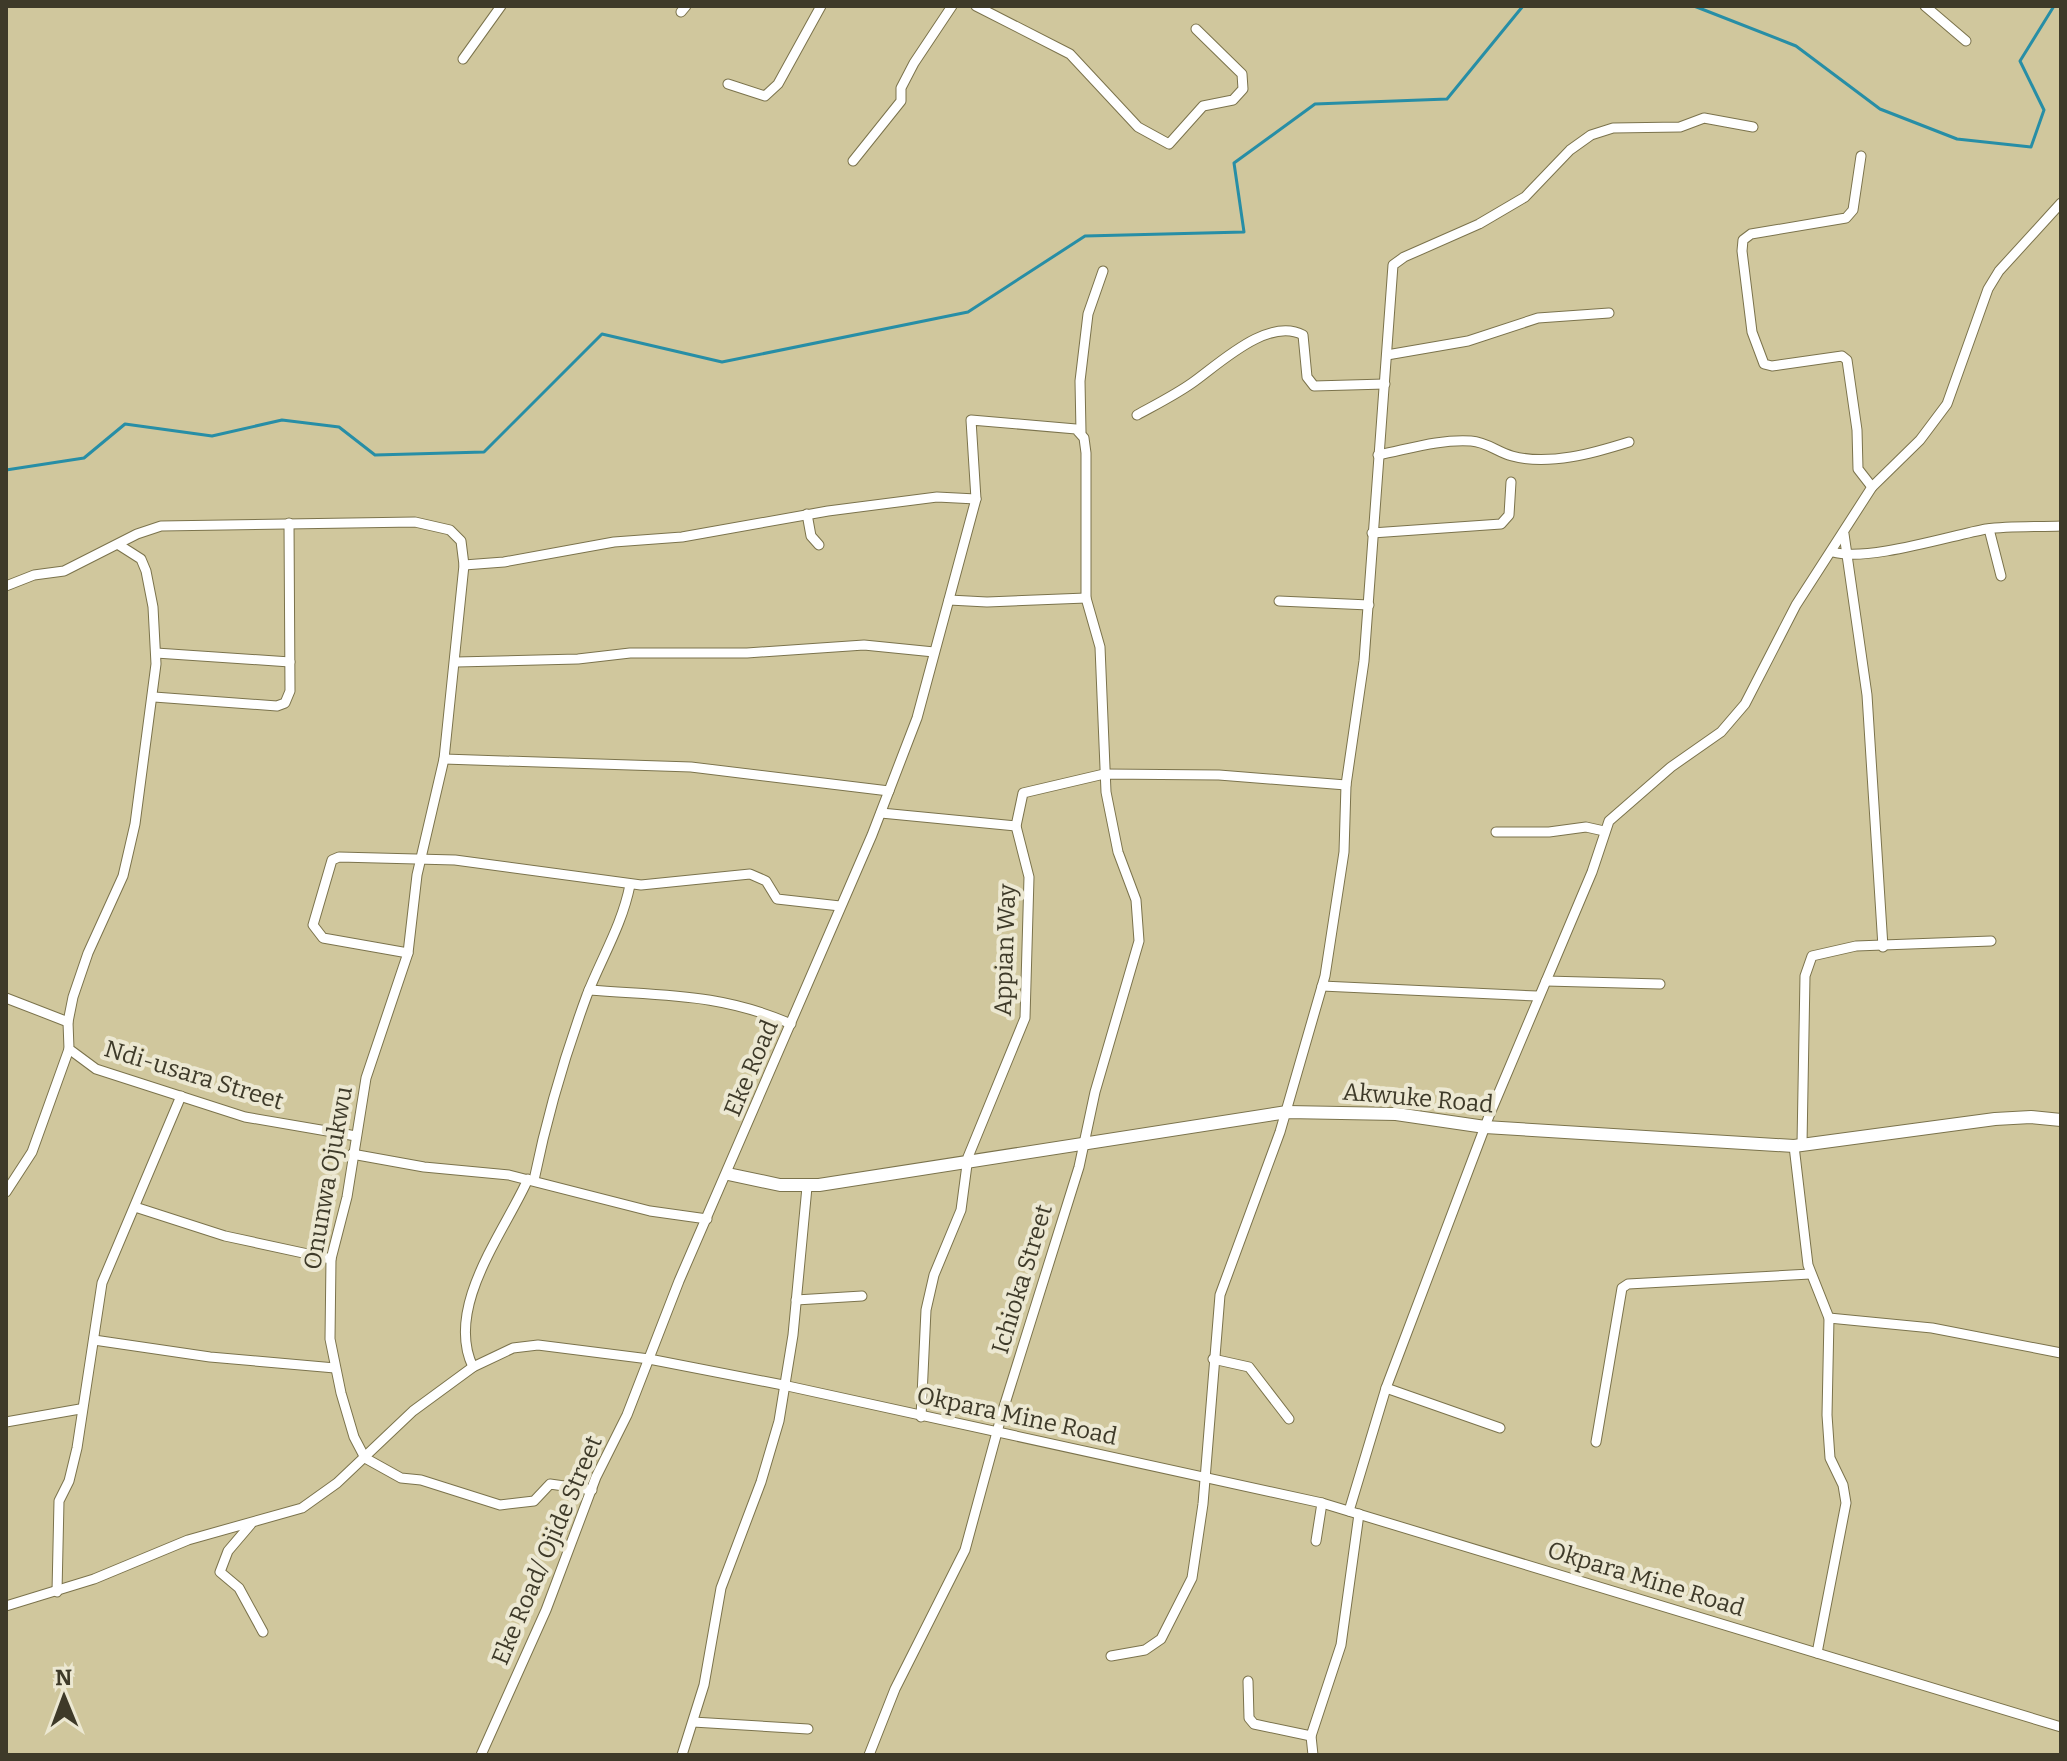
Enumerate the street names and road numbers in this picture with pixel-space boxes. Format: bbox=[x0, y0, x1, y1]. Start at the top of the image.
street label: Appian Way bbox=[989, 883, 1021, 1017]
street label: Eke Road bbox=[718, 1016, 784, 1120]
street label: Ndi-usara Street bbox=[101, 1034, 287, 1116]
street label: Akwuke Road bbox=[1341, 1077, 1495, 1119]
street label: Onunwa Ojukwu bbox=[298, 1084, 358, 1272]
street label: Ichioka Street bbox=[986, 1201, 1058, 1357]
street label: Okpara Mine Road bbox=[914, 1381, 1120, 1451]
street label: Eke Road/ Ojide Street bbox=[486, 1431, 608, 1669]
street label: Okpara Mine Road bbox=[1544, 1536, 1748, 1622]

